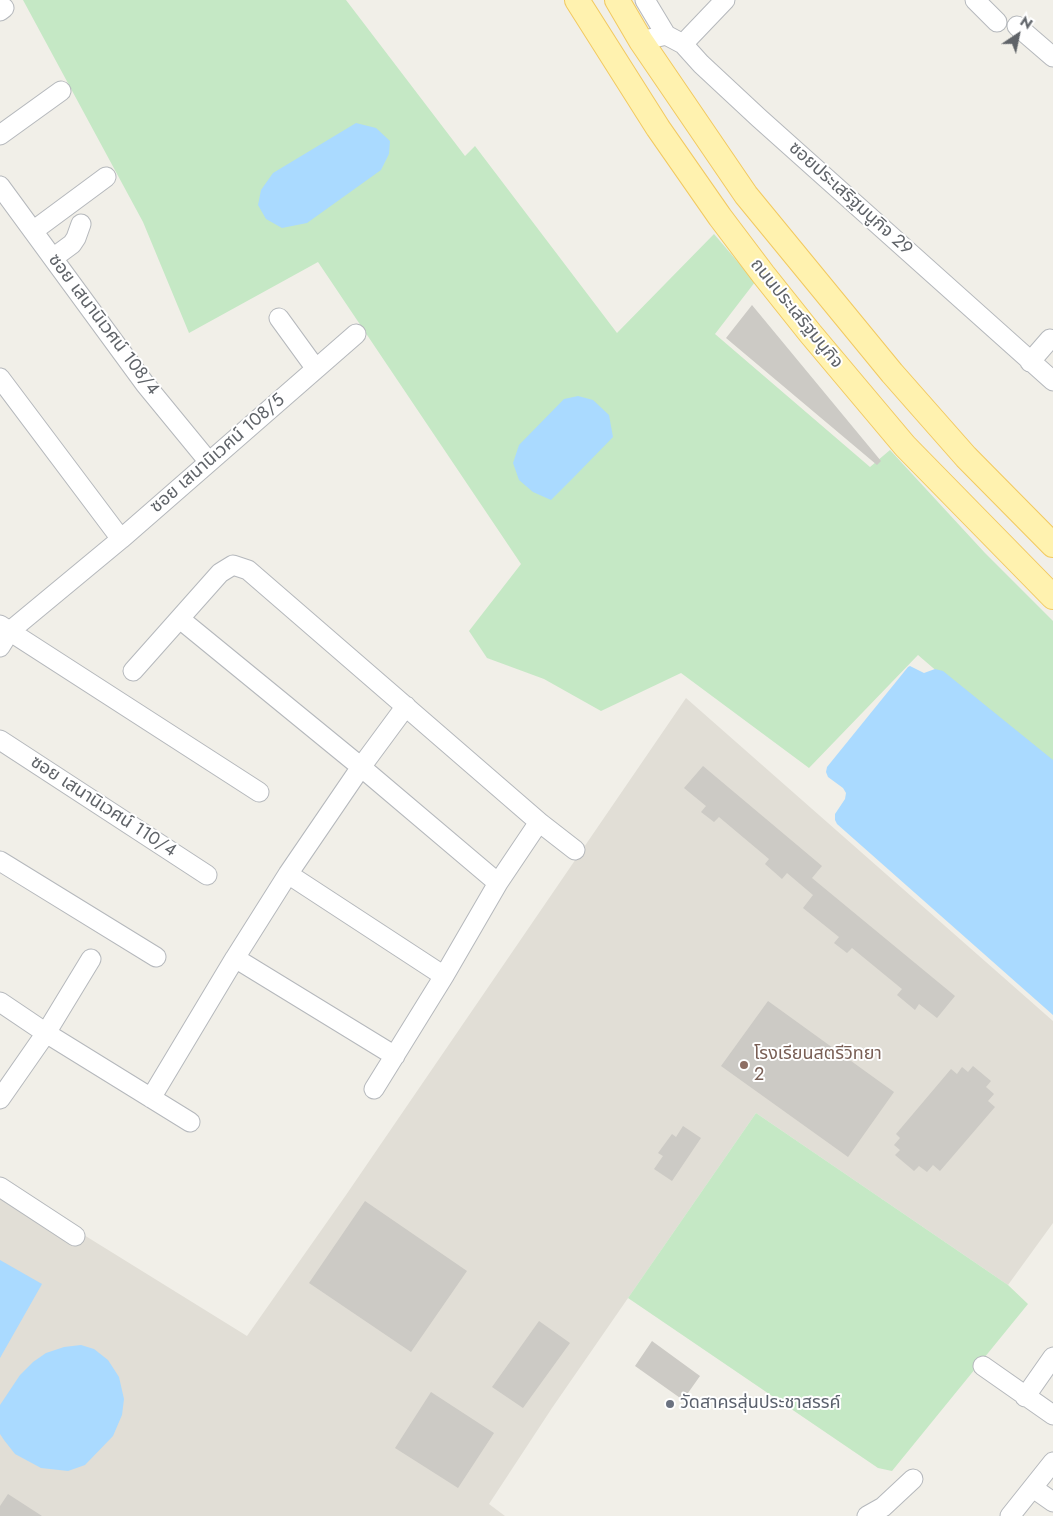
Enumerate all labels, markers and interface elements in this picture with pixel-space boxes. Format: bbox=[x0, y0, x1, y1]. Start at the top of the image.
north arrow bbox=[993, 10, 1043, 60]
text: N bbox=[1016, 11, 1037, 34]
street label: ซอยประเสริฐมนูกิจ 29 bbox=[784, 138, 916, 260]
street label: ซอย เสนานิเวศน์ 108/4 bbox=[43, 250, 163, 400]
street label: ถนนประเสริฐมนูกิจ bbox=[745, 255, 847, 373]
street label: ซอย เสนานิเวศน์ 108/5 bbox=[146, 390, 290, 518]
street label: ซอย เสนานิเวศน์ 110/4 bbox=[26, 752, 180, 862]
place label: โรงเรียนสตรีวิทยา 2 bbox=[754, 1044, 882, 1086]
marker: โรงเรียนสตรีวิทยา 2 bbox=[738, 1059, 750, 1071]
place label: วัดสาครสุ่นประชาสรรค์ bbox=[680, 1393, 841, 1415]
marker: วัดสาครสุ่นประชาสรรค์ bbox=[664, 1398, 676, 1410]

